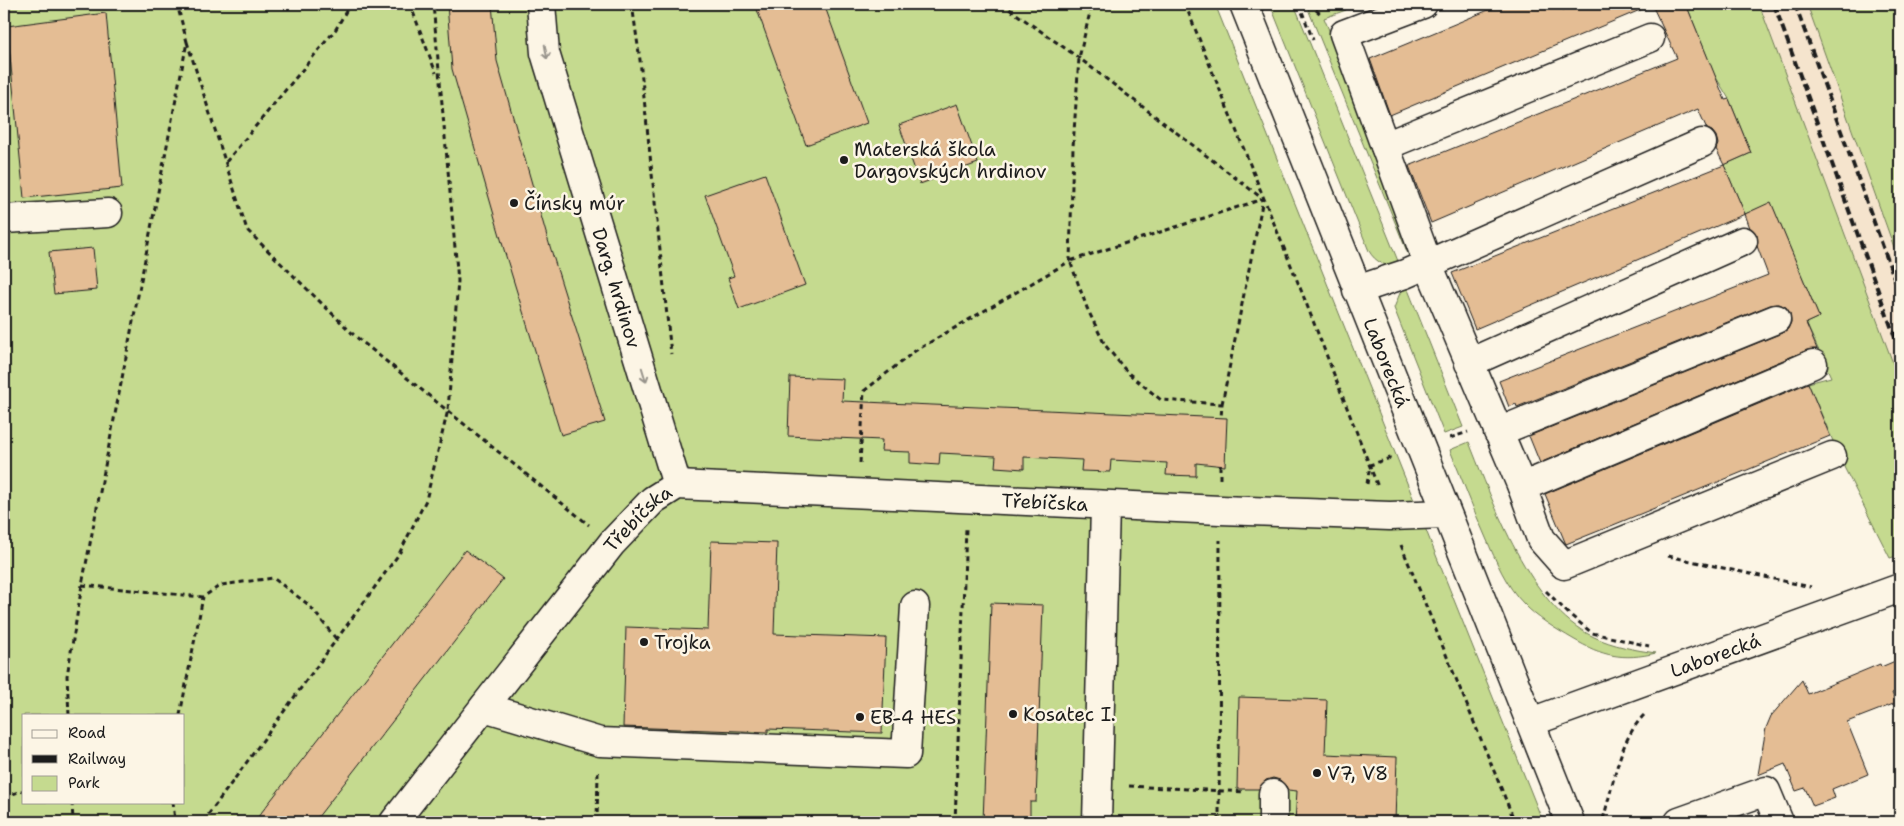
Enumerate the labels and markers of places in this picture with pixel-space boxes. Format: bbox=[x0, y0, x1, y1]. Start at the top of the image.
place label: Materská škola Dargovských hrdinov bbox=[854, 137, 1047, 184]
marker: Materská škola Dargovských hrdinov bbox=[838, 154, 850, 166]
place label: Čínsky múr bbox=[524, 190, 625, 216]
marker: Čínsky múr bbox=[508, 197, 520, 209]
place label: Trojka bbox=[654, 630, 711, 655]
marker: Trojka bbox=[638, 636, 650, 648]
place label: Kosatec I. bbox=[1023, 702, 1116, 727]
place label: EB-4 HES bbox=[870, 705, 956, 730]
marker: Kosatec I. bbox=[1007, 708, 1019, 720]
marker: EB-4 HES bbox=[854, 711, 866, 723]
place label: V7, V8 bbox=[1327, 761, 1388, 786]
marker: V7, V8 bbox=[1311, 767, 1323, 779]

